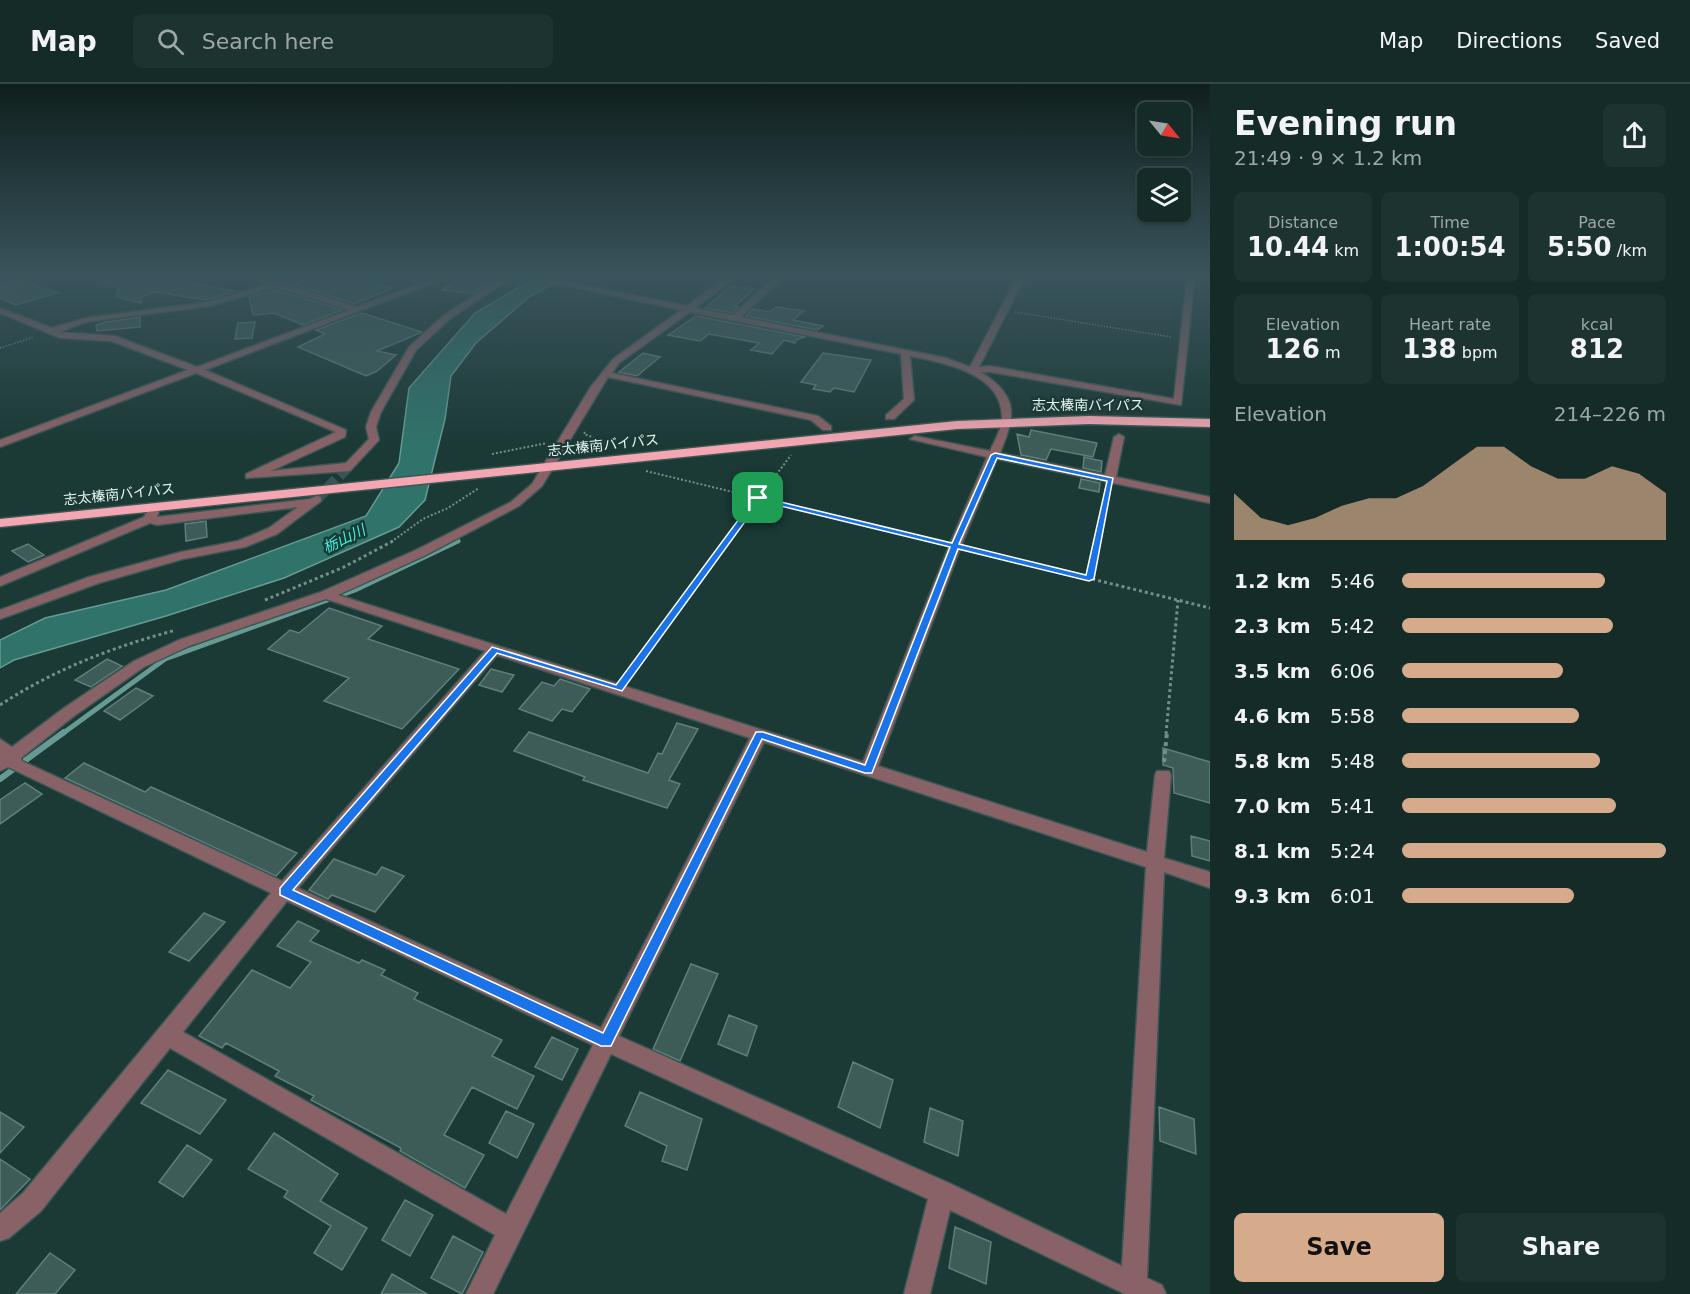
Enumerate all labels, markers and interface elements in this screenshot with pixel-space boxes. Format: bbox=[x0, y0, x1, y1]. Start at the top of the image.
search box bbox=[133, 14, 553, 68]
text: Map bbox=[30, 25, 97, 58]
icon: search bbox=[154, 25, 187, 58]
text: Search here bbox=[202, 29, 334, 54]
text: Map bbox=[1379, 29, 1423, 53]
text: Directions bbox=[1456, 29, 1562, 53]
text: Saved bbox=[1595, 29, 1660, 53]
north arrow bbox=[1137, 102, 1191, 156]
map controls bbox=[1137, 102, 1191, 222]
text: Evening run bbox=[1234, 104, 1457, 143]
button: share bbox=[1603, 104, 1666, 167]
text: 21:49 · 9 × 1.2 km bbox=[1234, 146, 1422, 170]
button: layers bbox=[1137, 168, 1191, 222]
text: Distance bbox=[1268, 213, 1338, 232]
text: Time bbox=[1430, 213, 1470, 232]
text: Pace bbox=[1578, 213, 1616, 232]
text: 10.44 bbox=[1247, 232, 1329, 262]
text: 1:00:54 bbox=[1394, 232, 1506, 262]
text: 5:50 bbox=[1547, 232, 1612, 262]
text: km bbox=[1329, 241, 1359, 260]
text: /km bbox=[1612, 241, 1647, 260]
text: Elevation bbox=[1266, 315, 1340, 334]
text: Heart rate bbox=[1409, 315, 1491, 334]
text: kcal bbox=[1581, 315, 1613, 334]
text: 126 bbox=[1266, 334, 1320, 364]
text: 138 bbox=[1402, 334, 1457, 364]
text: 812 bbox=[1570, 334, 1624, 364]
text: m bbox=[1320, 343, 1340, 362]
text: bpm bbox=[1457, 343, 1498, 362]
street label: 志太榛南バイパス bbox=[1032, 397, 1144, 413]
text: Elevation bbox=[1234, 402, 1327, 426]
text: 214–226 m bbox=[1554, 402, 1666, 426]
street label: 志太榛南バイパス bbox=[547, 431, 659, 459]
pin bbox=[732, 472, 783, 523]
street label: 志太榛南バイパス bbox=[63, 480, 175, 508]
icon: arrive bbox=[741, 481, 774, 514]
water label: 栃山川 bbox=[320, 520, 370, 557]
text: 1.2 km bbox=[1234, 569, 1311, 593]
text: 5:46 bbox=[1330, 569, 1375, 593]
text: 2.3 km bbox=[1234, 614, 1311, 638]
text: 5:42 bbox=[1330, 614, 1375, 638]
text: 3.5 km bbox=[1234, 659, 1311, 683]
text: 6:06 bbox=[1330, 659, 1375, 683]
text: 4.6 km bbox=[1234, 704, 1311, 728]
text: 5:58 bbox=[1330, 704, 1375, 728]
text: 5.8 km bbox=[1234, 749, 1311, 773]
text: 5:48 bbox=[1330, 749, 1375, 773]
text: 7.0 km bbox=[1234, 794, 1311, 818]
text: 5:41 bbox=[1330, 794, 1375, 818]
text: 8.1 km bbox=[1234, 839, 1311, 863]
text: 5:24 bbox=[1330, 839, 1375, 863]
text: 9.3 km bbox=[1234, 884, 1311, 908]
text: 6:01 bbox=[1330, 884, 1375, 908]
button: Save bbox=[1234, 1213, 1444, 1282]
button: Share bbox=[1456, 1213, 1666, 1282]

